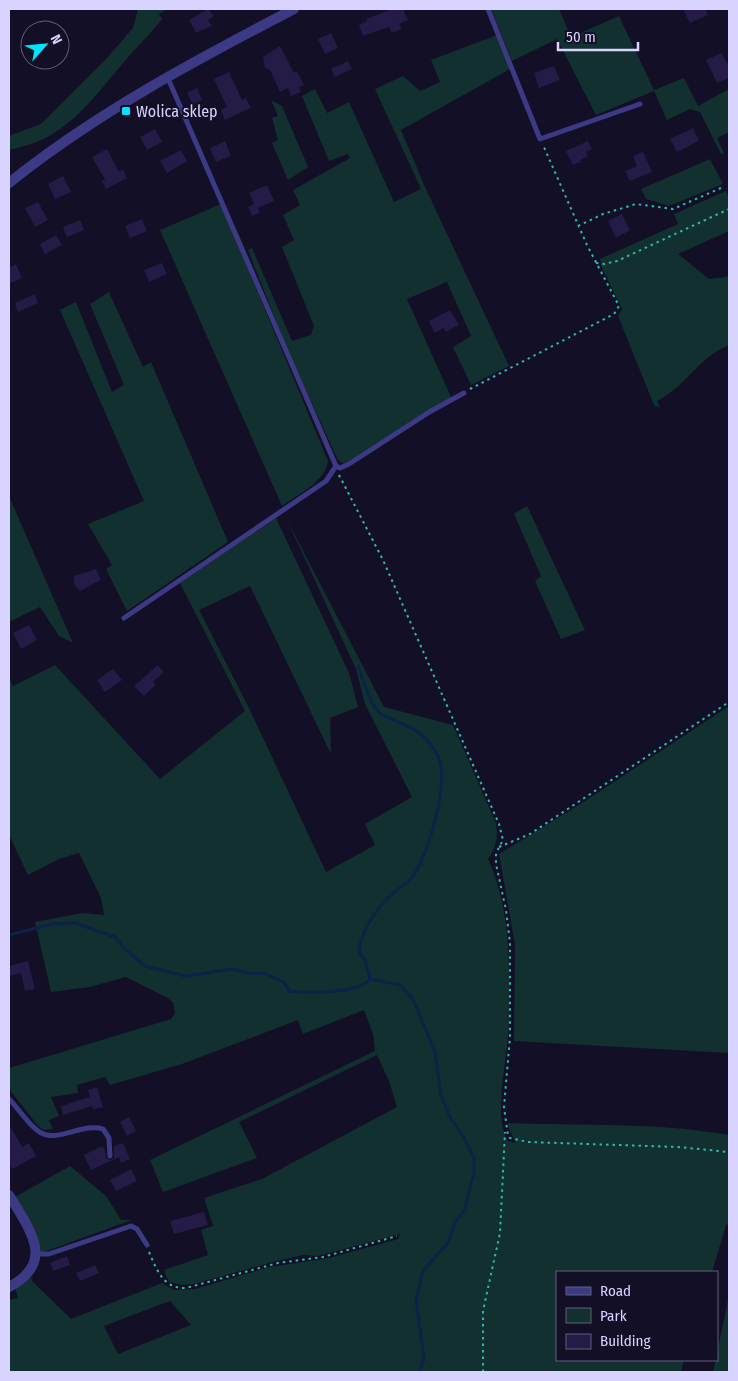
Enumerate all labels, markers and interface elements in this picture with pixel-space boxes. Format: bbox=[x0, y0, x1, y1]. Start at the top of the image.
north arrow bbox=[20, 20, 70, 70]
scale bar bbox=[558, 20, 638, 52]
text: 50 m bbox=[566, 28, 596, 46]
text: N bbox=[47, 32, 66, 47]
place label: Wolica sklep bbox=[136, 102, 218, 121]
marker: Wolica sklep bbox=[120, 105, 132, 117]
legend bbox=[556, 1271, 718, 1361]
text: Road bbox=[600, 1282, 631, 1300]
text: Park bbox=[600, 1307, 627, 1325]
text: Building bbox=[600, 1332, 651, 1350]

